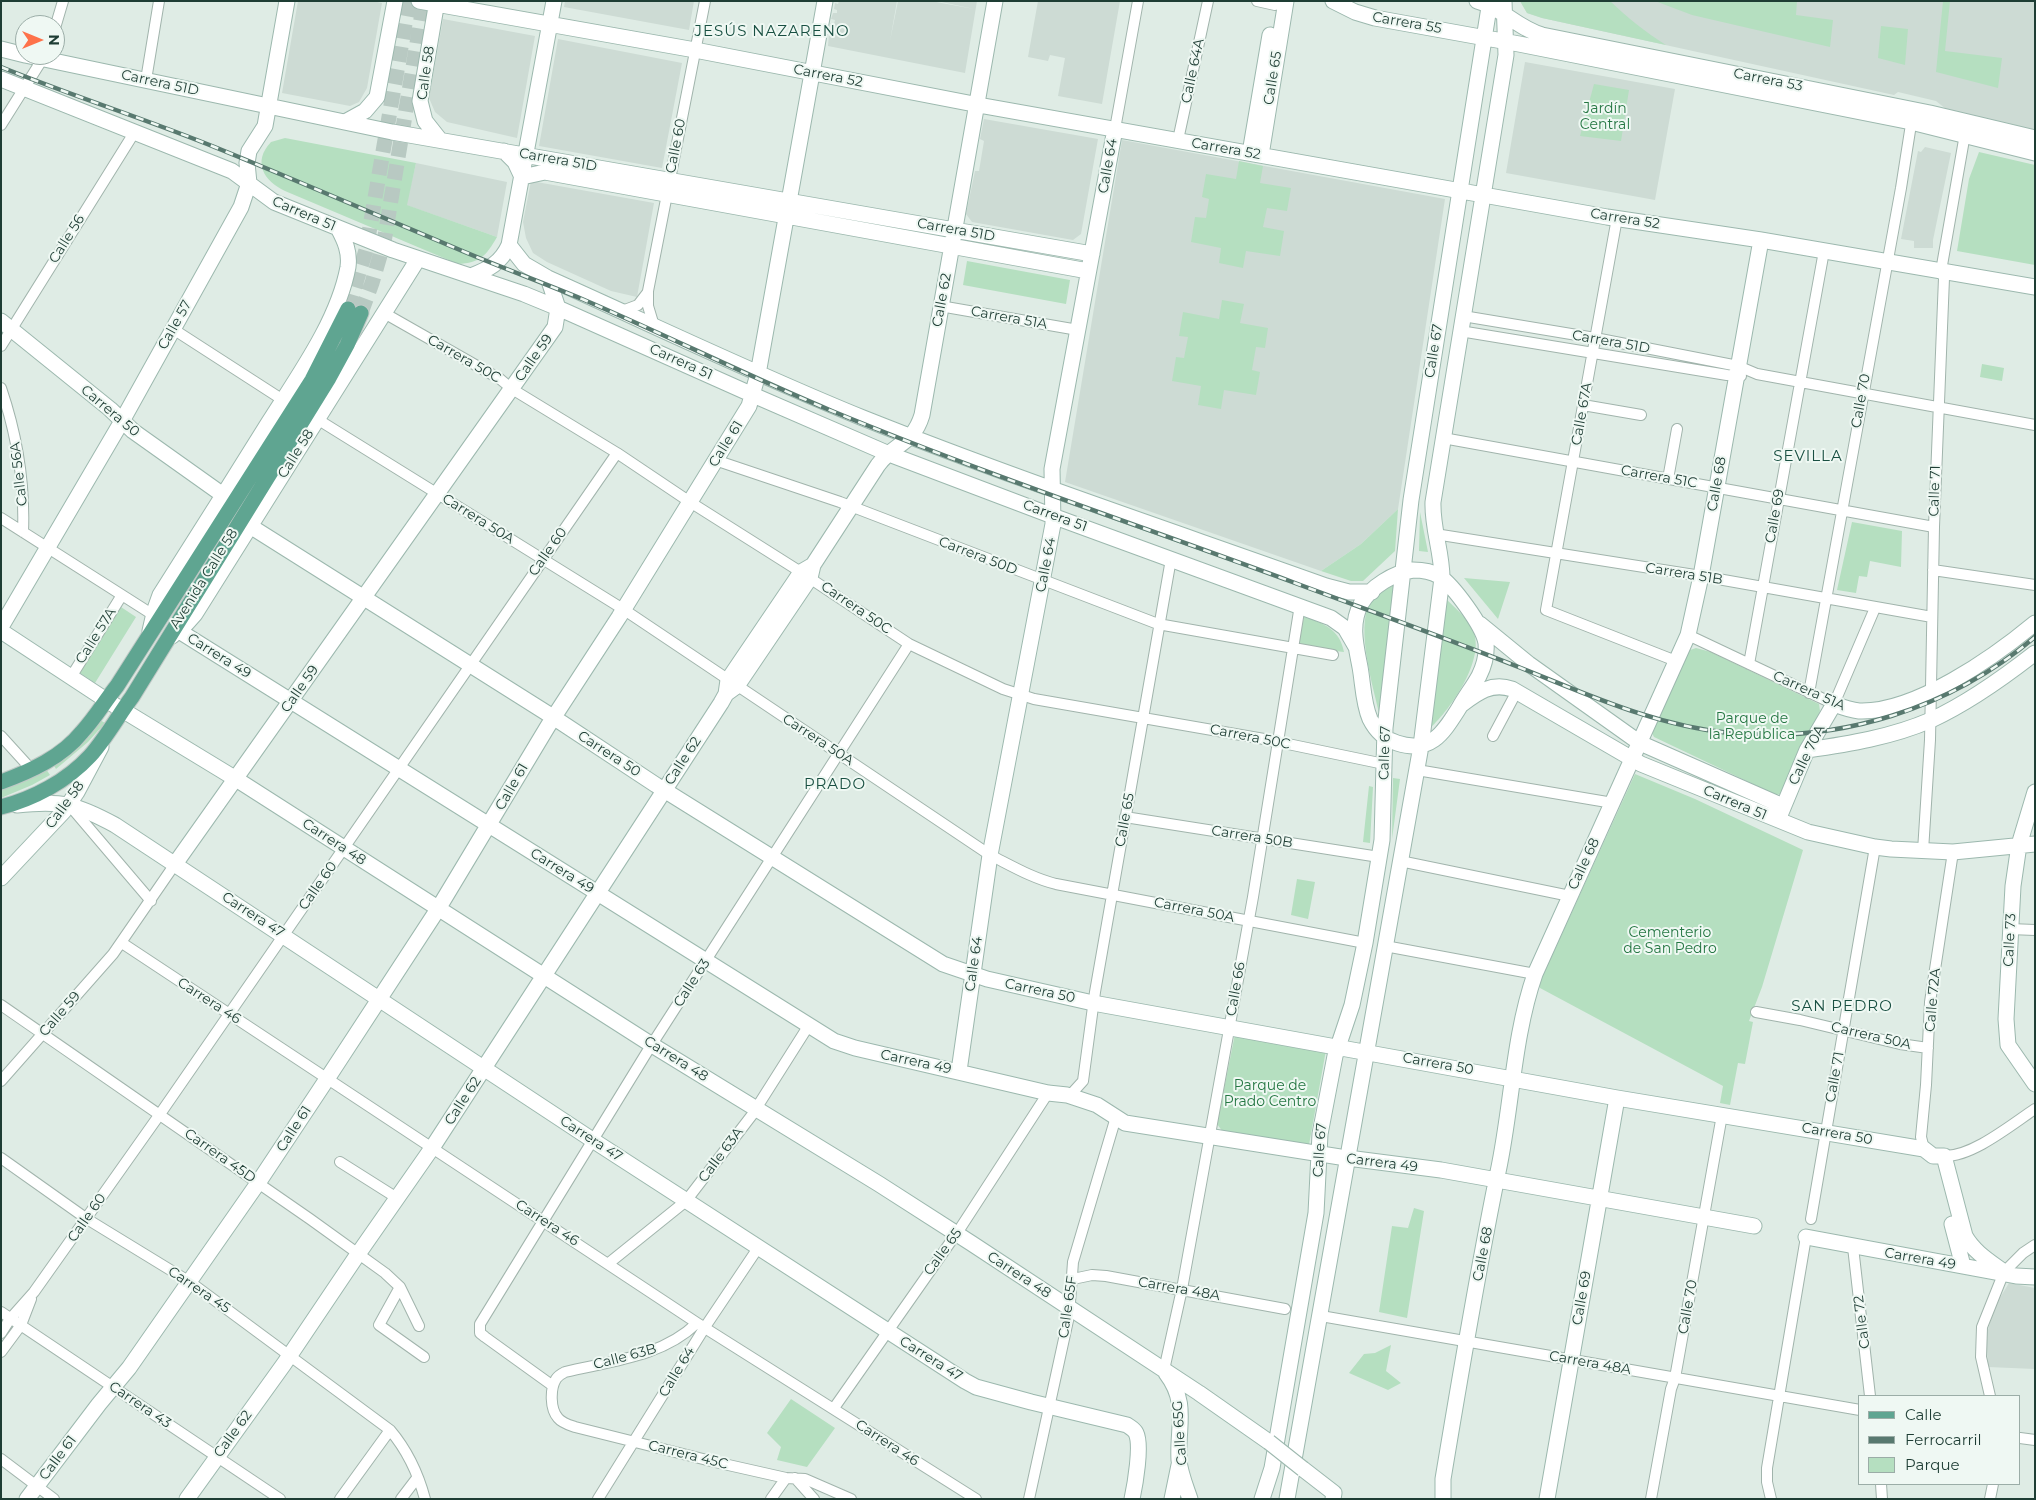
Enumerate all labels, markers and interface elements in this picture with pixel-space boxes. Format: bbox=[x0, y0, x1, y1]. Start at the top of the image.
street label: Carrera 55 bbox=[1371, 9, 1443, 37]
north arrow bbox=[15, 15, 65, 65]
district label: JESÚS NAZARENO bbox=[693, 23, 851, 41]
text: N bbox=[45, 34, 63, 46]
street label: Calle 64A bbox=[1178, 37, 1208, 105]
street label: Calle 58 bbox=[414, 45, 438, 101]
street label: Calle 65 bbox=[1260, 50, 1286, 106]
street label: Carrera 52 bbox=[792, 61, 864, 91]
street label: Carrera 53 bbox=[1732, 65, 1804, 95]
street label: Carrera 51D bbox=[120, 67, 200, 99]
park label: Jardín Central bbox=[1580, 101, 1630, 134]
street label: Calle 60 bbox=[662, 117, 690, 175]
street label: Carrera 52 bbox=[1190, 135, 1262, 163]
street label: Calle 64 bbox=[1095, 137, 1121, 195]
street label: Carrera 51D bbox=[518, 145, 598, 175]
street label: Carrera 51 bbox=[270, 193, 338, 235]
street label: Carrera 52 bbox=[1589, 205, 1661, 233]
street label: Calle 56 bbox=[46, 212, 88, 266]
street label: Carrera 51D bbox=[916, 215, 996, 245]
street label: Calle 62 bbox=[929, 272, 955, 328]
street label: Calle 57 bbox=[155, 297, 195, 353]
street label: Carrera 51A bbox=[969, 303, 1049, 333]
street label: Calle 67 bbox=[1421, 323, 1447, 379]
street label: Carrera 51D bbox=[1571, 327, 1651, 357]
street label: Carrera 50C bbox=[424, 331, 504, 387]
street label: Calle 59 bbox=[512, 331, 556, 385]
street label: Carrera 51 bbox=[647, 341, 715, 383]
street label: Calle 70 bbox=[1848, 372, 1874, 430]
street label: Calle 67A bbox=[1568, 381, 1596, 447]
street label: Carrera 50 bbox=[77, 382, 143, 440]
street label: Calle 61 bbox=[705, 418, 747, 470]
street label: Calle 58 bbox=[274, 426, 318, 482]
street label: Calle 56A bbox=[7, 441, 31, 507]
district label: SEVILLA bbox=[1772, 448, 1844, 466]
street label: Calle 68 bbox=[1704, 455, 1730, 513]
street label: Carrera 51C bbox=[1619, 462, 1699, 492]
street label: Calle 71 bbox=[1926, 465, 1944, 517]
street label: Calle 69 bbox=[1762, 488, 1788, 544]
street label: Carrera 50A bbox=[439, 490, 517, 548]
street label: Carrera 51 bbox=[1020, 497, 1090, 535]
street label: Calle 60 bbox=[525, 524, 571, 580]
street label: Avenida Calle 58 bbox=[166, 526, 242, 632]
street label: Carrera 50D bbox=[936, 533, 1020, 579]
street label: Calle 64 bbox=[1032, 536, 1060, 594]
street label: Carrera 51B bbox=[1644, 560, 1724, 588]
street label: Carrera 50C bbox=[817, 578, 895, 638]
street label: Calle 57A bbox=[72, 605, 120, 667]
street label: Carrera 49 bbox=[184, 630, 254, 682]
street label: Calle 59 bbox=[278, 662, 322, 716]
street label: Carrera 51A bbox=[1770, 668, 1848, 714]
street label: Carrera 50A bbox=[779, 711, 857, 769]
park label: Parque de la República bbox=[1709, 711, 1795, 744]
street label: Carrera 50C bbox=[1208, 721, 1292, 753]
street label: Calle 70A bbox=[1785, 722, 1829, 788]
street label: Calle 67 bbox=[1376, 726, 1394, 780]
street label: Carrera 50 bbox=[574, 727, 644, 781]
street label: Calle 62 bbox=[661, 734, 705, 788]
street label: Calle 61 bbox=[492, 761, 532, 813]
district label: PRADO bbox=[803, 776, 867, 794]
street label: Calle 58 bbox=[42, 778, 88, 832]
street label: Carrera 51 bbox=[1701, 782, 1769, 824]
street label: Calle 65 bbox=[1112, 792, 1138, 848]
street label: Carrera 48 bbox=[299, 815, 369, 869]
street label: Carrera 50B bbox=[1210, 822, 1294, 852]
street label: Calle 68 bbox=[1565, 835, 1603, 893]
street label: Carrera 49 bbox=[527, 845, 597, 897]
street label: Calle 60 bbox=[295, 858, 341, 914]
street label: Carrera 47 bbox=[219, 889, 287, 941]
street label: Carrera 50A bbox=[1152, 894, 1236, 926]
street label: Calle 73 bbox=[2000, 913, 2020, 967]
park label: Cementerio de San Pedro bbox=[1623, 925, 1717, 958]
street label: Calle 64 bbox=[962, 935, 986, 993]
street label: Calle 63 bbox=[670, 956, 714, 1010]
street label: Calle 66 bbox=[1223, 961, 1249, 1017]
street label: Calle 72A bbox=[1922, 967, 1944, 1033]
street label: Carrera 46 bbox=[174, 974, 244, 1028]
street label: Carrera 50 bbox=[1003, 975, 1077, 1007]
street label: Calle 59 bbox=[36, 988, 84, 1040]
district label: SAN PEDRO bbox=[1790, 998, 1894, 1016]
street label: Carrera 50A bbox=[1829, 1019, 1913, 1053]
street label: Carrera 48 bbox=[641, 1033, 711, 1085]
street label: Carrera 49 bbox=[879, 1046, 953, 1078]
street label: Carrera 50 bbox=[1401, 1050, 1475, 1078]
street label: Calle 71 bbox=[1822, 1050, 1848, 1104]
street label: Calle 62 bbox=[441, 1074, 485, 1128]
park label: Parque de Prado Centro bbox=[1224, 1078, 1316, 1110]
street label: Calle 61 bbox=[273, 1103, 315, 1155]
street label: Carrera 47 bbox=[557, 1113, 625, 1165]
street label: Carrera 50 bbox=[1800, 1120, 1874, 1148]
street label: Calle 67 bbox=[1310, 1122, 1330, 1178]
street label: Calle 63A bbox=[695, 1124, 747, 1186]
street label: Carrera 45D bbox=[181, 1125, 259, 1187]
street label: Carrera 49 bbox=[1345, 1150, 1419, 1176]
street label: Calle 60 bbox=[64, 1190, 110, 1246]
street label: Carrera 46 bbox=[512, 1196, 582, 1250]
street label: Calle 65 bbox=[920, 1225, 966, 1279]
street label: Calle 68 bbox=[1469, 1225, 1497, 1283]
street label: Carrera 49 bbox=[1883, 1244, 1957, 1274]
street label: Carrera 48 bbox=[984, 1248, 1054, 1302]
street label: Carrera 45 bbox=[165, 1263, 233, 1317]
street label: Calle 69 bbox=[1569, 1270, 1595, 1326]
street label: Carrera 48A bbox=[1137, 1274, 1221, 1304]
street label: Calle 65F bbox=[1055, 1275, 1081, 1339]
street label: Calle 70 bbox=[1675, 1278, 1701, 1336]
street label: Calle 72 bbox=[1850, 1294, 1874, 1350]
street label: Carrera 47 bbox=[896, 1333, 966, 1385]
street label: Calle 63B bbox=[592, 1341, 658, 1373]
street label: Calle 64 bbox=[656, 1344, 698, 1400]
street label: Carrera 48A bbox=[1548, 1348, 1632, 1378]
street label: Carrera 43 bbox=[106, 1378, 174, 1432]
legend bbox=[1858, 1395, 2021, 1485]
street label: Calle 65G bbox=[1169, 1400, 1191, 1466]
text: Calle bbox=[1905, 1405, 1942, 1424]
street label: Calle 62 bbox=[210, 1407, 256, 1461]
street label: Carrera 46 bbox=[852, 1416, 922, 1470]
text: Ferrocarril bbox=[1905, 1430, 1982, 1449]
street label: Calle 61 bbox=[36, 1432, 80, 1484]
street label: Carrera 45C bbox=[646, 1437, 730, 1473]
text: Parque bbox=[1905, 1455, 1960, 1474]

